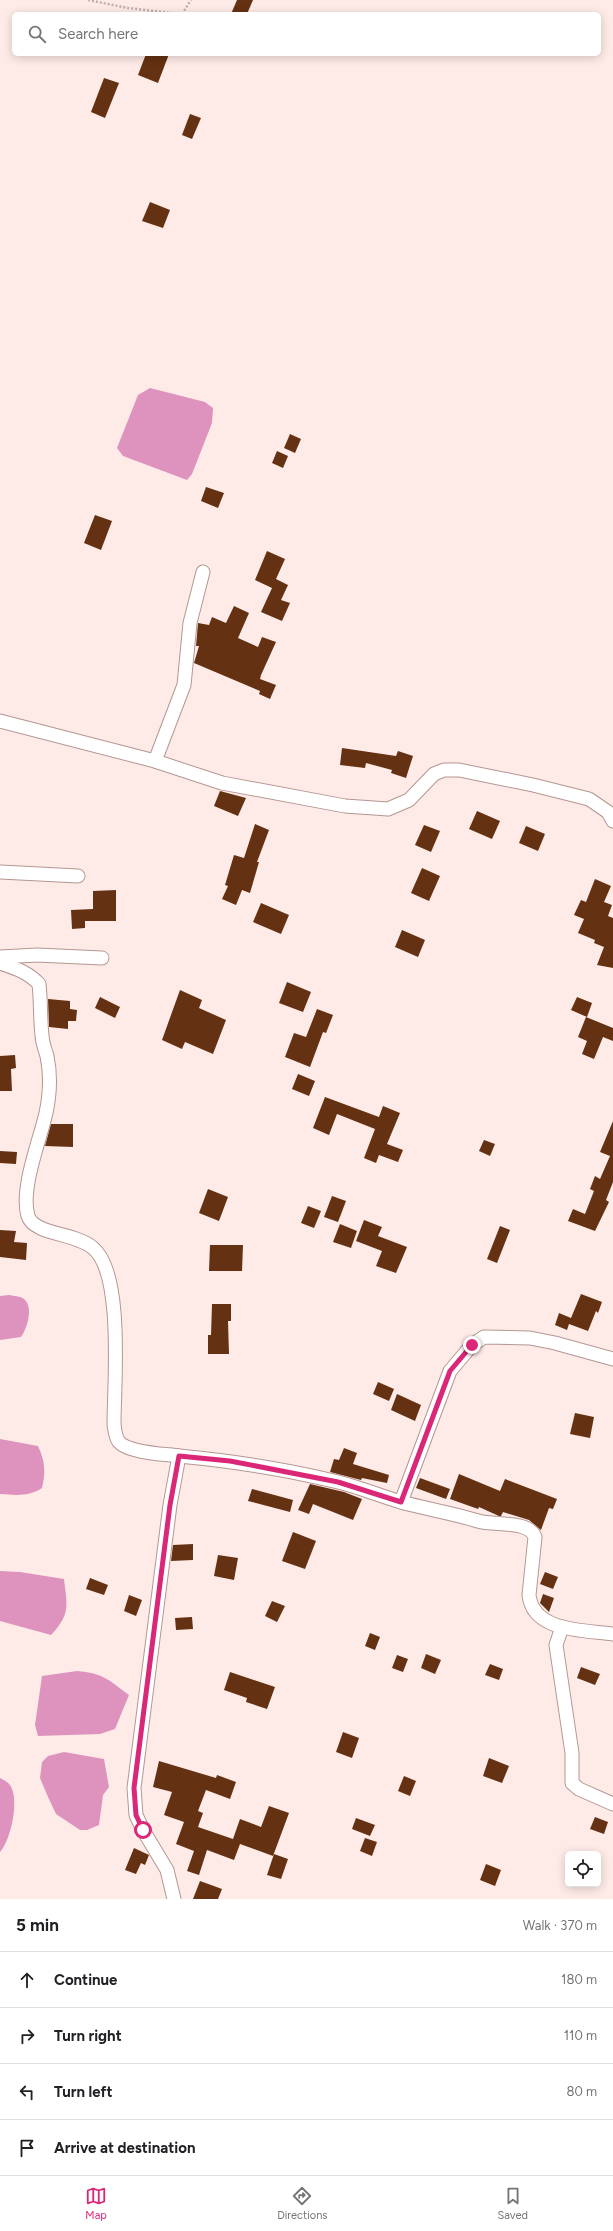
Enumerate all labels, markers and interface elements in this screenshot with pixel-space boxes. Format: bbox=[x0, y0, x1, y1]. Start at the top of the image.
search box bbox=[12, 12, 601, 56]
icon: search bbox=[26, 23, 48, 45]
text: Search here bbox=[58, 25, 138, 43]
route end bbox=[463, 1336, 481, 1354]
route start bbox=[134, 1821, 152, 1839]
map controls bbox=[565, 1851, 601, 1887]
button: locate bbox=[565, 1851, 601, 1887]
text: 5 min bbox=[16, 1915, 59, 1935]
text: Walk · 370 m bbox=[523, 1918, 597, 1933]
icon: ahead bbox=[16, 1969, 38, 1991]
text: Continue bbox=[54, 1971, 117, 1989]
text: 180 m bbox=[561, 1972, 597, 1987]
icon: right bbox=[16, 2025, 38, 2047]
text: Turn right bbox=[54, 2027, 122, 2045]
text: 110 m bbox=[564, 2028, 597, 2043]
icon: left bbox=[16, 2081, 38, 2103]
text: Turn left bbox=[54, 2083, 112, 2101]
text: 80 m bbox=[566, 2084, 597, 2099]
icon: arrive bbox=[16, 2137, 38, 2159]
text: Arrive at destination bbox=[54, 2139, 195, 2157]
tab: Map bbox=[85, 2185, 107, 2222]
tab: Directions bbox=[277, 2185, 327, 2222]
tab: Saved bbox=[498, 2185, 528, 2222]

